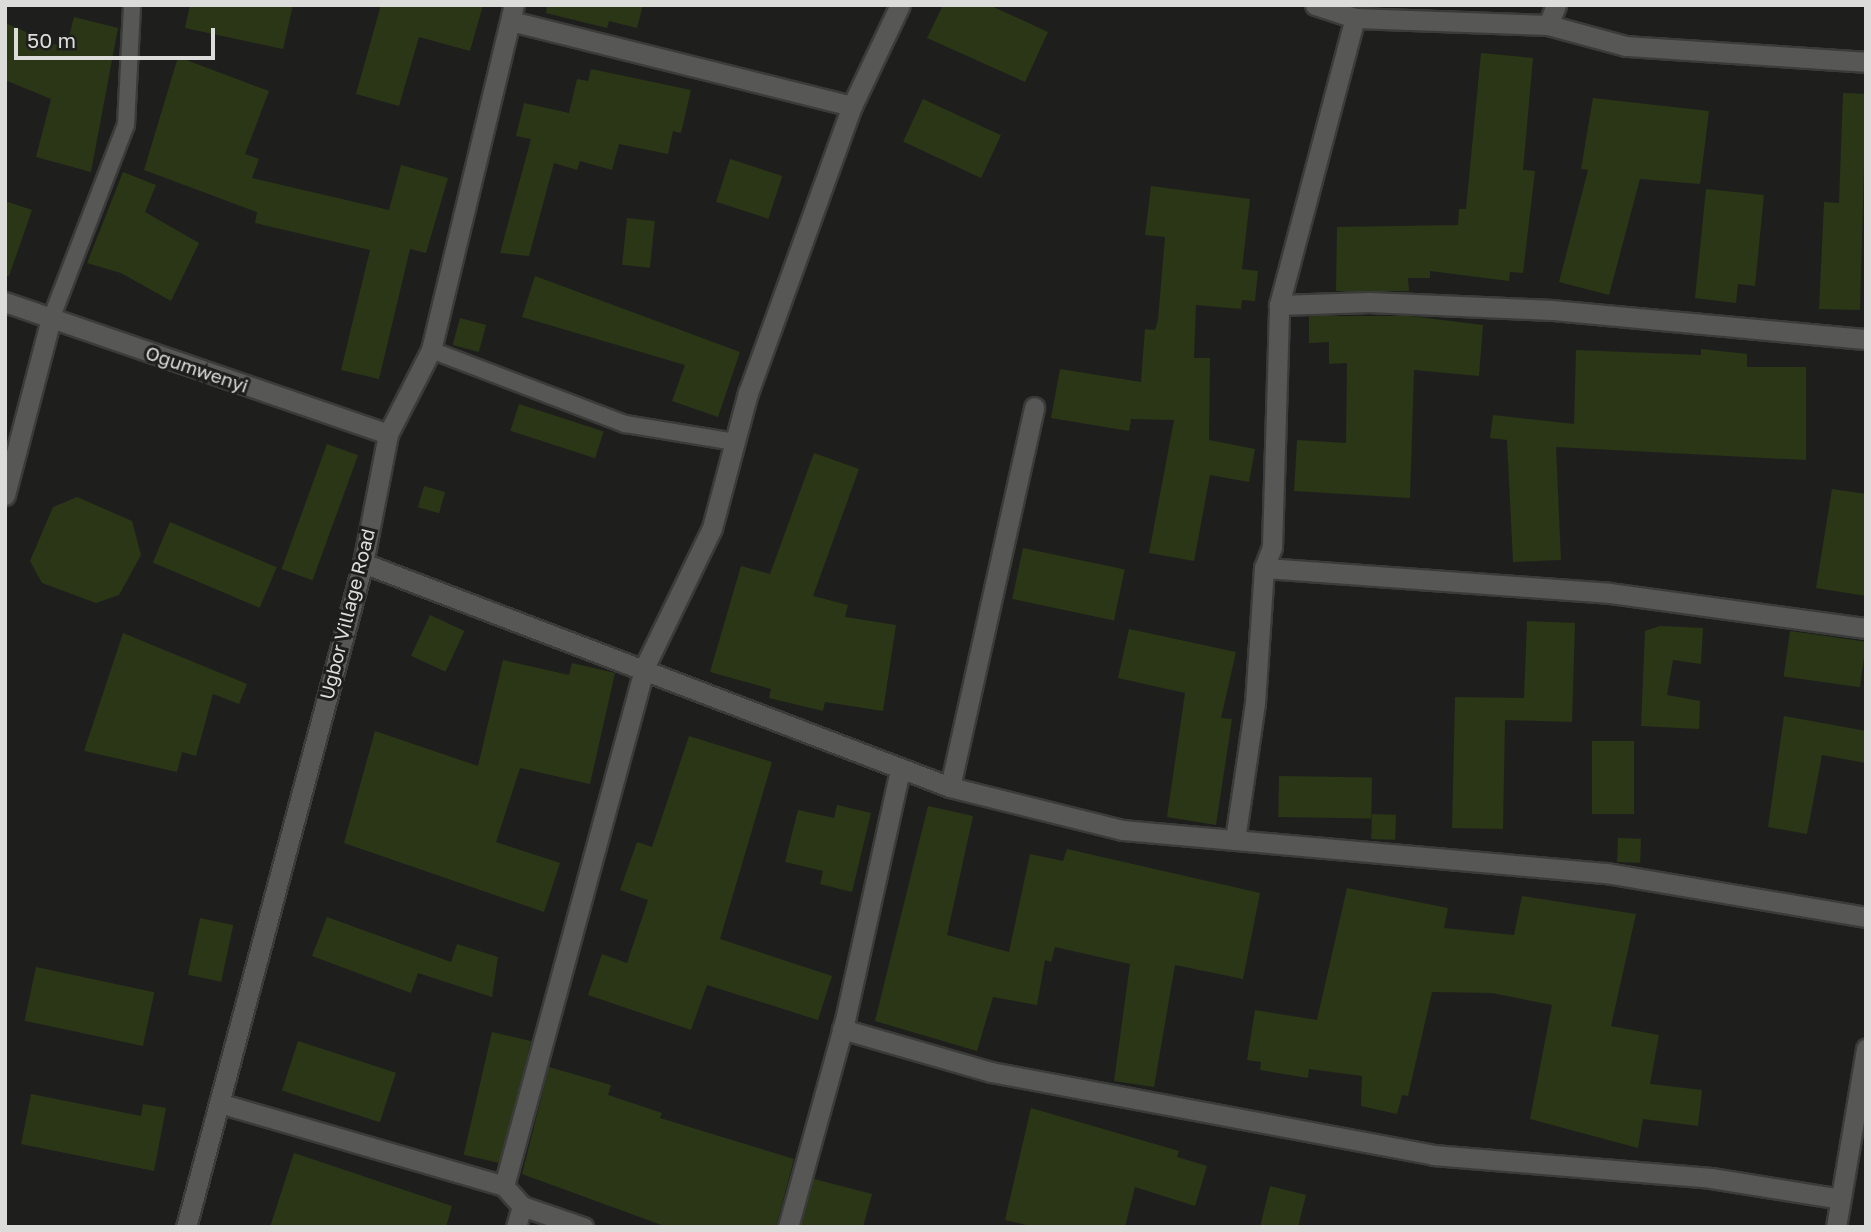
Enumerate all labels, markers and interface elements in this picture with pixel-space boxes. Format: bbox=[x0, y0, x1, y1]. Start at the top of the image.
scale bar bbox=[18, 14, 219, 58]
text: 50 m bbox=[27, 27, 76, 53]
street label: Ogumwenyi bbox=[143, 341, 251, 397]
street label: Ugbor Village Road bbox=[315, 526, 379, 702]

